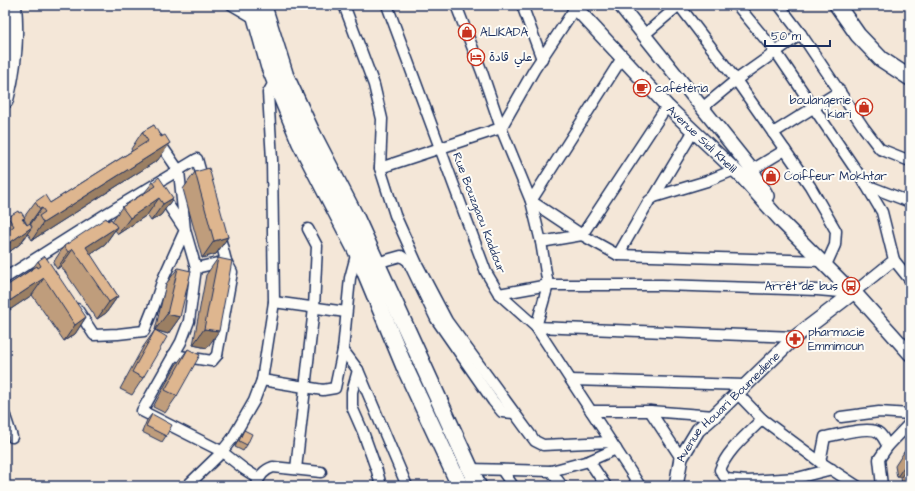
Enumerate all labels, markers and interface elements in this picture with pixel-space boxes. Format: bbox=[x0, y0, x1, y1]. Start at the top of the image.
shop icon: ALIKADA bbox=[457, 22, 477, 42]
scale bar bbox=[765, 22, 830, 48]
place label: ALIKADA bbox=[480, 24, 529, 41]
text: 50 m bbox=[771, 28, 802, 45]
hotel icon: علي قادة bbox=[466, 47, 486, 67]
place label: علي قادة bbox=[489, 49, 533, 68]
cafe icon: cafétéria bbox=[632, 78, 652, 98]
place label: cafétéria bbox=[655, 80, 708, 97]
place label: boulangerie kiari bbox=[790, 92, 852, 123]
shop icon: boulangerie kiari bbox=[854, 97, 874, 117]
street label: Avenue Sidi Khelil bbox=[663, 101, 741, 177]
street label: Rue Bouzgaou Kaddour bbox=[447, 150, 510, 277]
shop icon: Coiffeur Mokhtar bbox=[761, 166, 781, 186]
place label: Coiffeur Mokhtar bbox=[784, 168, 887, 185]
bus stop icon: Arrêt de bus bbox=[841, 276, 861, 296]
place label: Arrêt de bus bbox=[765, 278, 838, 295]
place label: pharmacie Emmimoun bbox=[808, 324, 865, 355]
pharmacy icon: pharmacie Emmimoun bbox=[785, 329, 805, 349]
street label: Avenue Houari Boumediene bbox=[672, 347, 784, 464]

